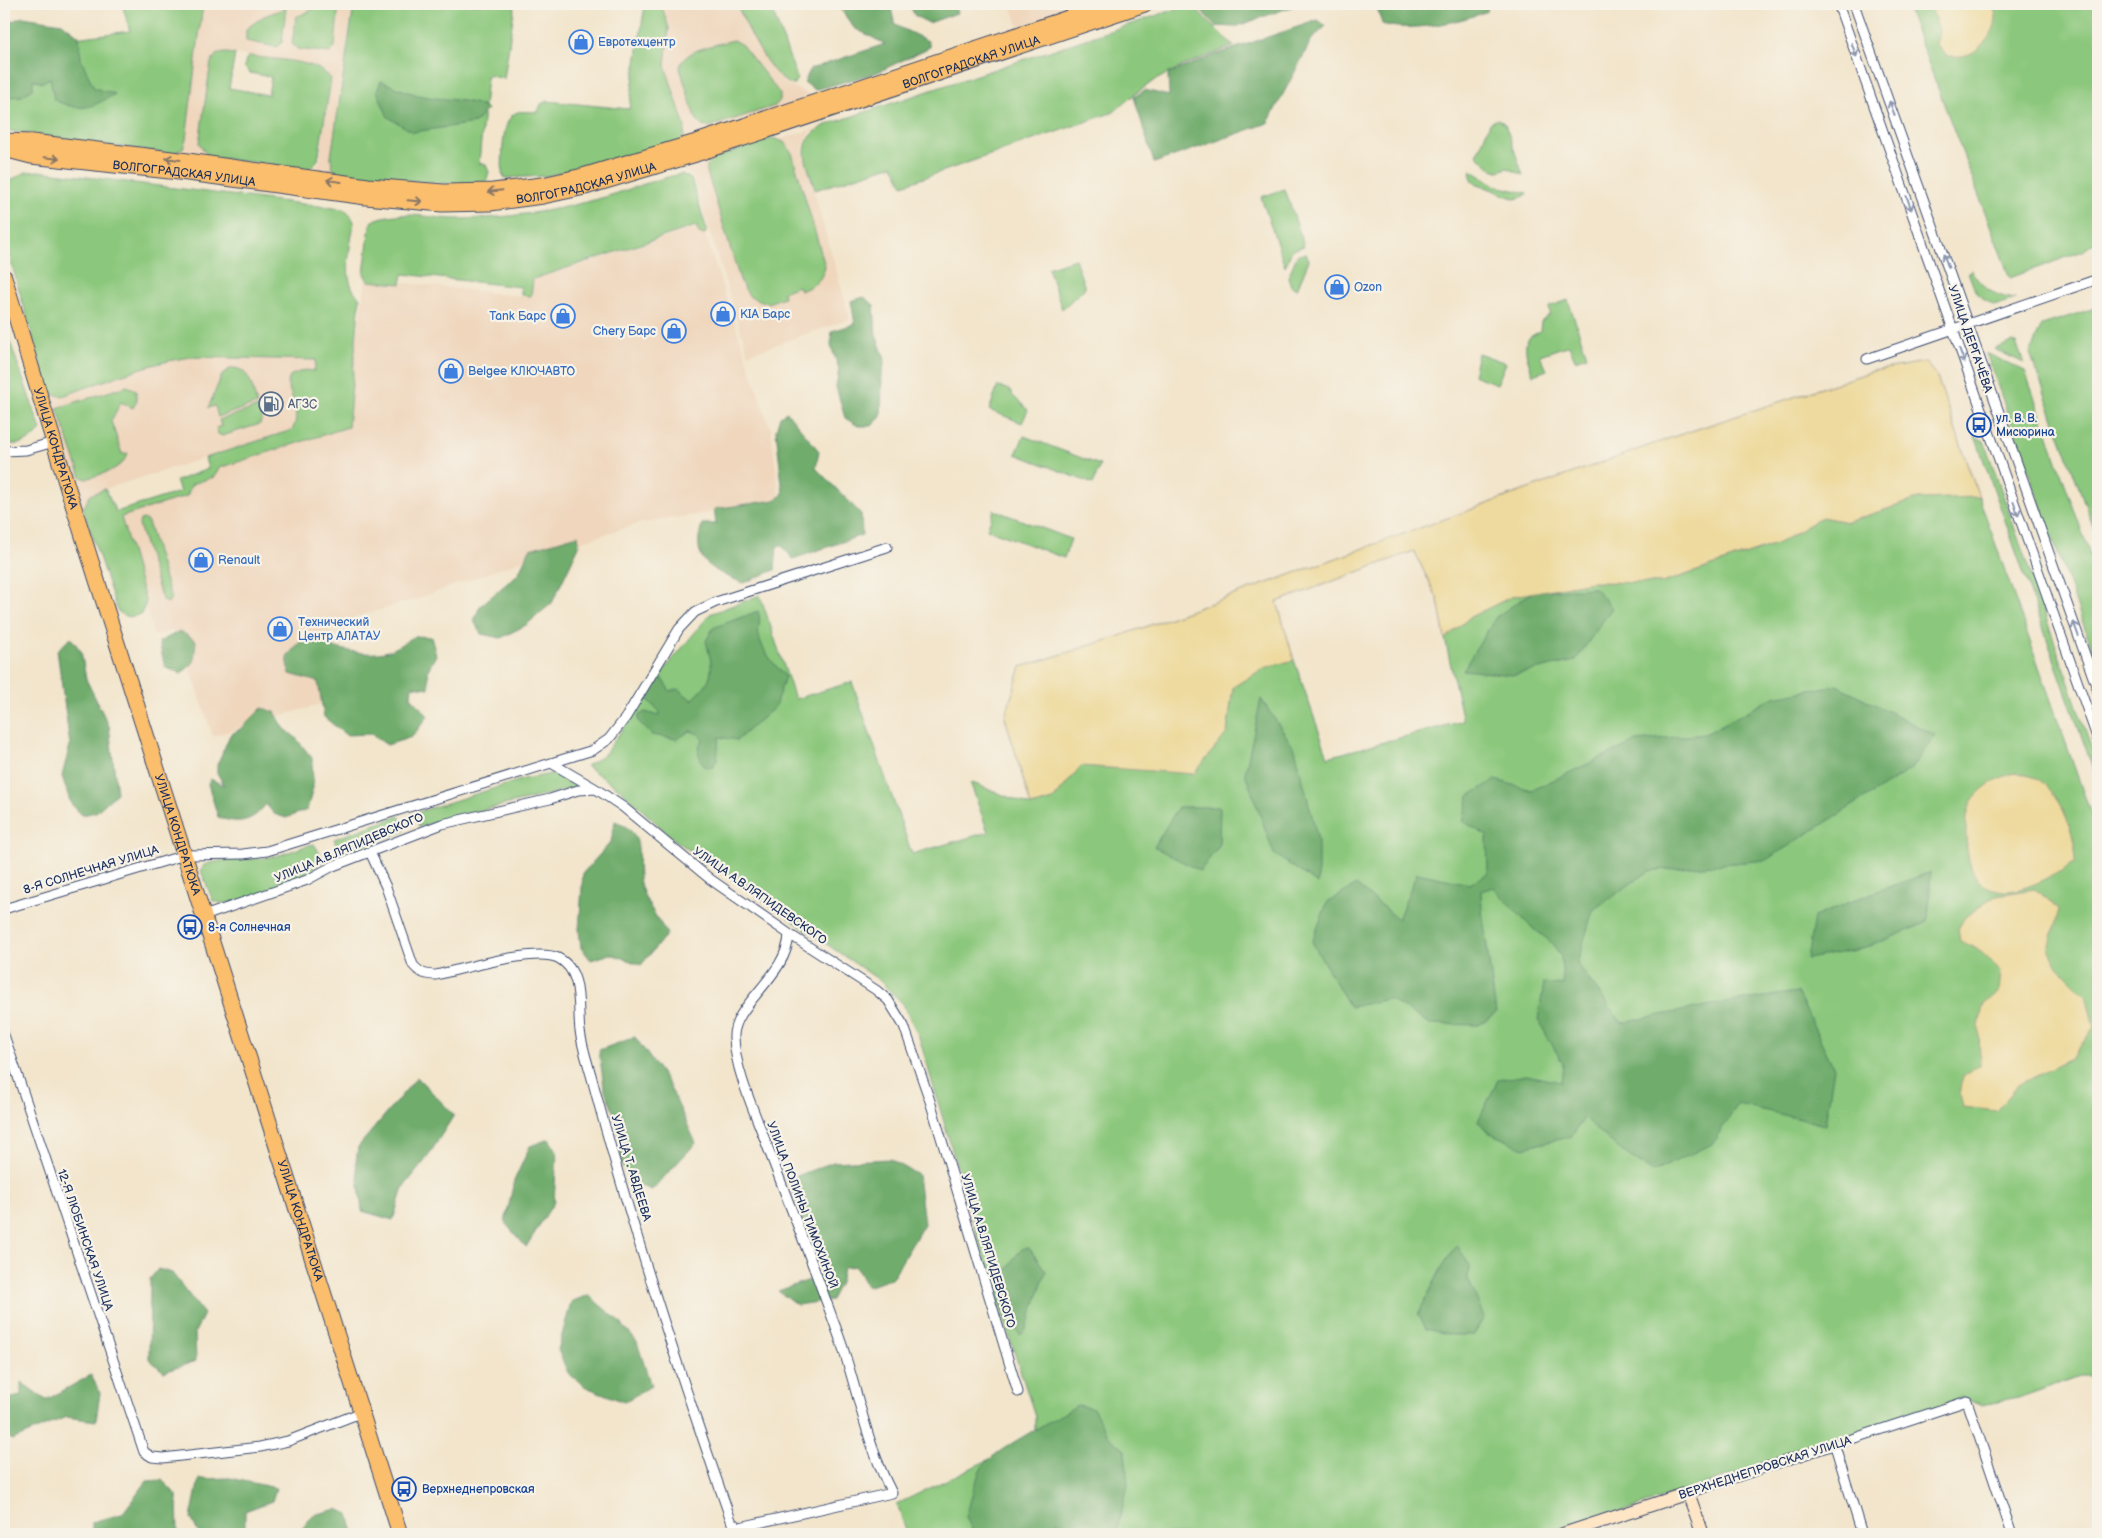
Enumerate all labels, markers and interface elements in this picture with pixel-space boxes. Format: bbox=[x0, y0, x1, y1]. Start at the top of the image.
shop icon: Евротехцентр bbox=[568, 29, 594, 55]
street label: ВОЛГОГРАДСКАЯ УЛИЦА bbox=[901, 32, 1042, 92]
place label: Евротехцентр bbox=[598, 35, 676, 50]
one-way arrow bbox=[1850, 41, 1859, 57]
one-way arrow bbox=[1886, 100, 1896, 116]
one-way arrow bbox=[43, 153, 59, 163]
one-way arrow bbox=[165, 154, 181, 164]
street label: ВОЛГОГРАДСКАЯ УЛИЦА bbox=[112, 157, 257, 190]
street label: ВОЛГОГРАДСКАЯ УЛИЦА bbox=[515, 159, 659, 207]
one-way arrow bbox=[326, 176, 342, 186]
one-way arrow bbox=[488, 186, 504, 196]
one-way arrow bbox=[1905, 195, 1914, 210]
one-way arrow bbox=[406, 197, 422, 206]
one-way arrow bbox=[1941, 254, 1950, 269]
shop icon: Ozon bbox=[1324, 274, 1350, 300]
place label: Ozon bbox=[1354, 280, 1382, 295]
street label: УЛИЦА ДЕРГАЧЁВА bbox=[1945, 283, 1997, 395]
shop icon: KIA Барс bbox=[710, 301, 736, 327]
shop icon: Tank Барс bbox=[550, 303, 576, 329]
place label: KIA Барс bbox=[740, 307, 790, 322]
place label: Tank Барс bbox=[489, 309, 546, 324]
shop icon: Chery Барс bbox=[661, 318, 687, 344]
place label: Chery Барс bbox=[593, 324, 656, 339]
one-way arrow bbox=[1958, 348, 1967, 363]
shop icon: Belgee КЛЮЧАВТО bbox=[438, 358, 464, 384]
place label: Belgee КЛЮЧАВТО bbox=[468, 364, 575, 379]
street label: УЛИЦА КОНДРАТЮКА bbox=[30, 386, 82, 512]
fuel station icon: АГЗС bbox=[258, 391, 284, 417]
place label: АГЗС bbox=[287, 397, 317, 412]
place label: ул. В. В. Мисюрина bbox=[1996, 411, 2055, 440]
bus stop icon: ул. В. В. Мисюрина bbox=[1966, 412, 1992, 438]
one-way arrow bbox=[2012, 501, 2022, 517]
shop icon: Renault bbox=[188, 547, 214, 573]
place label: Renault bbox=[218, 553, 261, 568]
place label: Технический Центр АЛАТАУ bbox=[298, 615, 381, 644]
shop icon: Технический Центр АЛАТАУ bbox=[267, 616, 293, 642]
one-way arrow bbox=[2071, 622, 2080, 637]
street label: УЛИЦА КОНДРАТЮКА bbox=[151, 772, 204, 898]
street label: УЛИЦА А.В.ЛЯПИДЕВСКОГО bbox=[272, 810, 426, 886]
street label: 8-Я СОЛНЕЧНАЯ УЛИЦА bbox=[22, 842, 161, 898]
street label: УЛИЦА А.В.ЛЯПИДЕВСКОГО bbox=[690, 844, 830, 948]
bus stop icon: 8-я Солнечная bbox=[177, 914, 203, 940]
place label: 8-я Солнечная bbox=[208, 920, 291, 935]
street label: УЛИЦА Т. АВДЕЕВА bbox=[608, 1113, 655, 1224]
street label: УЛИЦА ПОЛИНЫ ТИМОХИНОЙ bbox=[763, 1119, 841, 1291]
street label: УЛИЦА КОНДРАТЮКА bbox=[274, 1158, 327, 1284]
street label: 12-Я ЛЮБИНСКАЯ УЛИЦА bbox=[54, 1167, 117, 1313]
street label: УЛИЦА А.В.ЛЯПИДЕВСКОГО bbox=[957, 1172, 1019, 1330]
street label: ВЕРХНЕДНЕПРОВСКАЯ УЛИЦА bbox=[1677, 1433, 1854, 1503]
bus stop icon: Верхнеднепровская bbox=[391, 1476, 417, 1502]
place label: Верхнеднепровская bbox=[422, 1482, 535, 1497]

